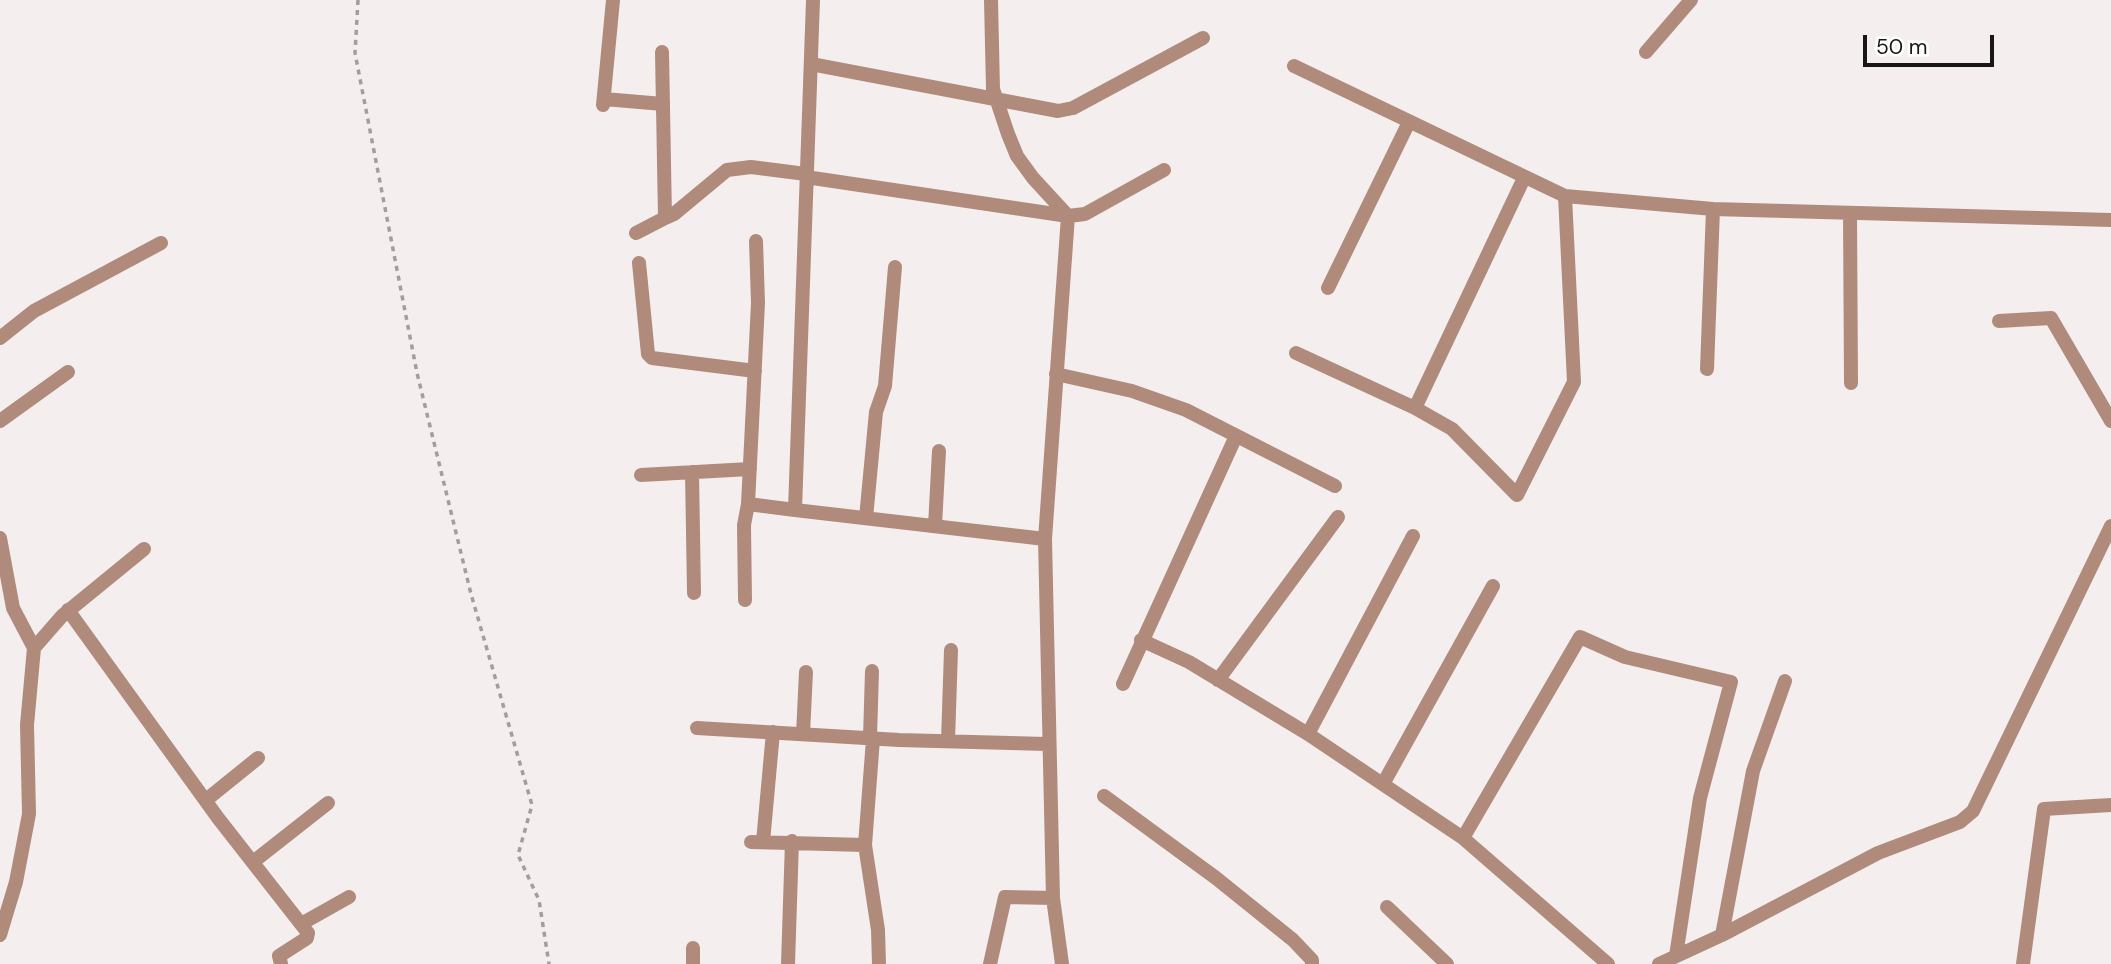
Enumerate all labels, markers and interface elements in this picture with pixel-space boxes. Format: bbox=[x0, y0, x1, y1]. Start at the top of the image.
scale bar bbox=[1866, 21, 1997, 65]
text: 50 m bbox=[1876, 33, 1927, 61]

